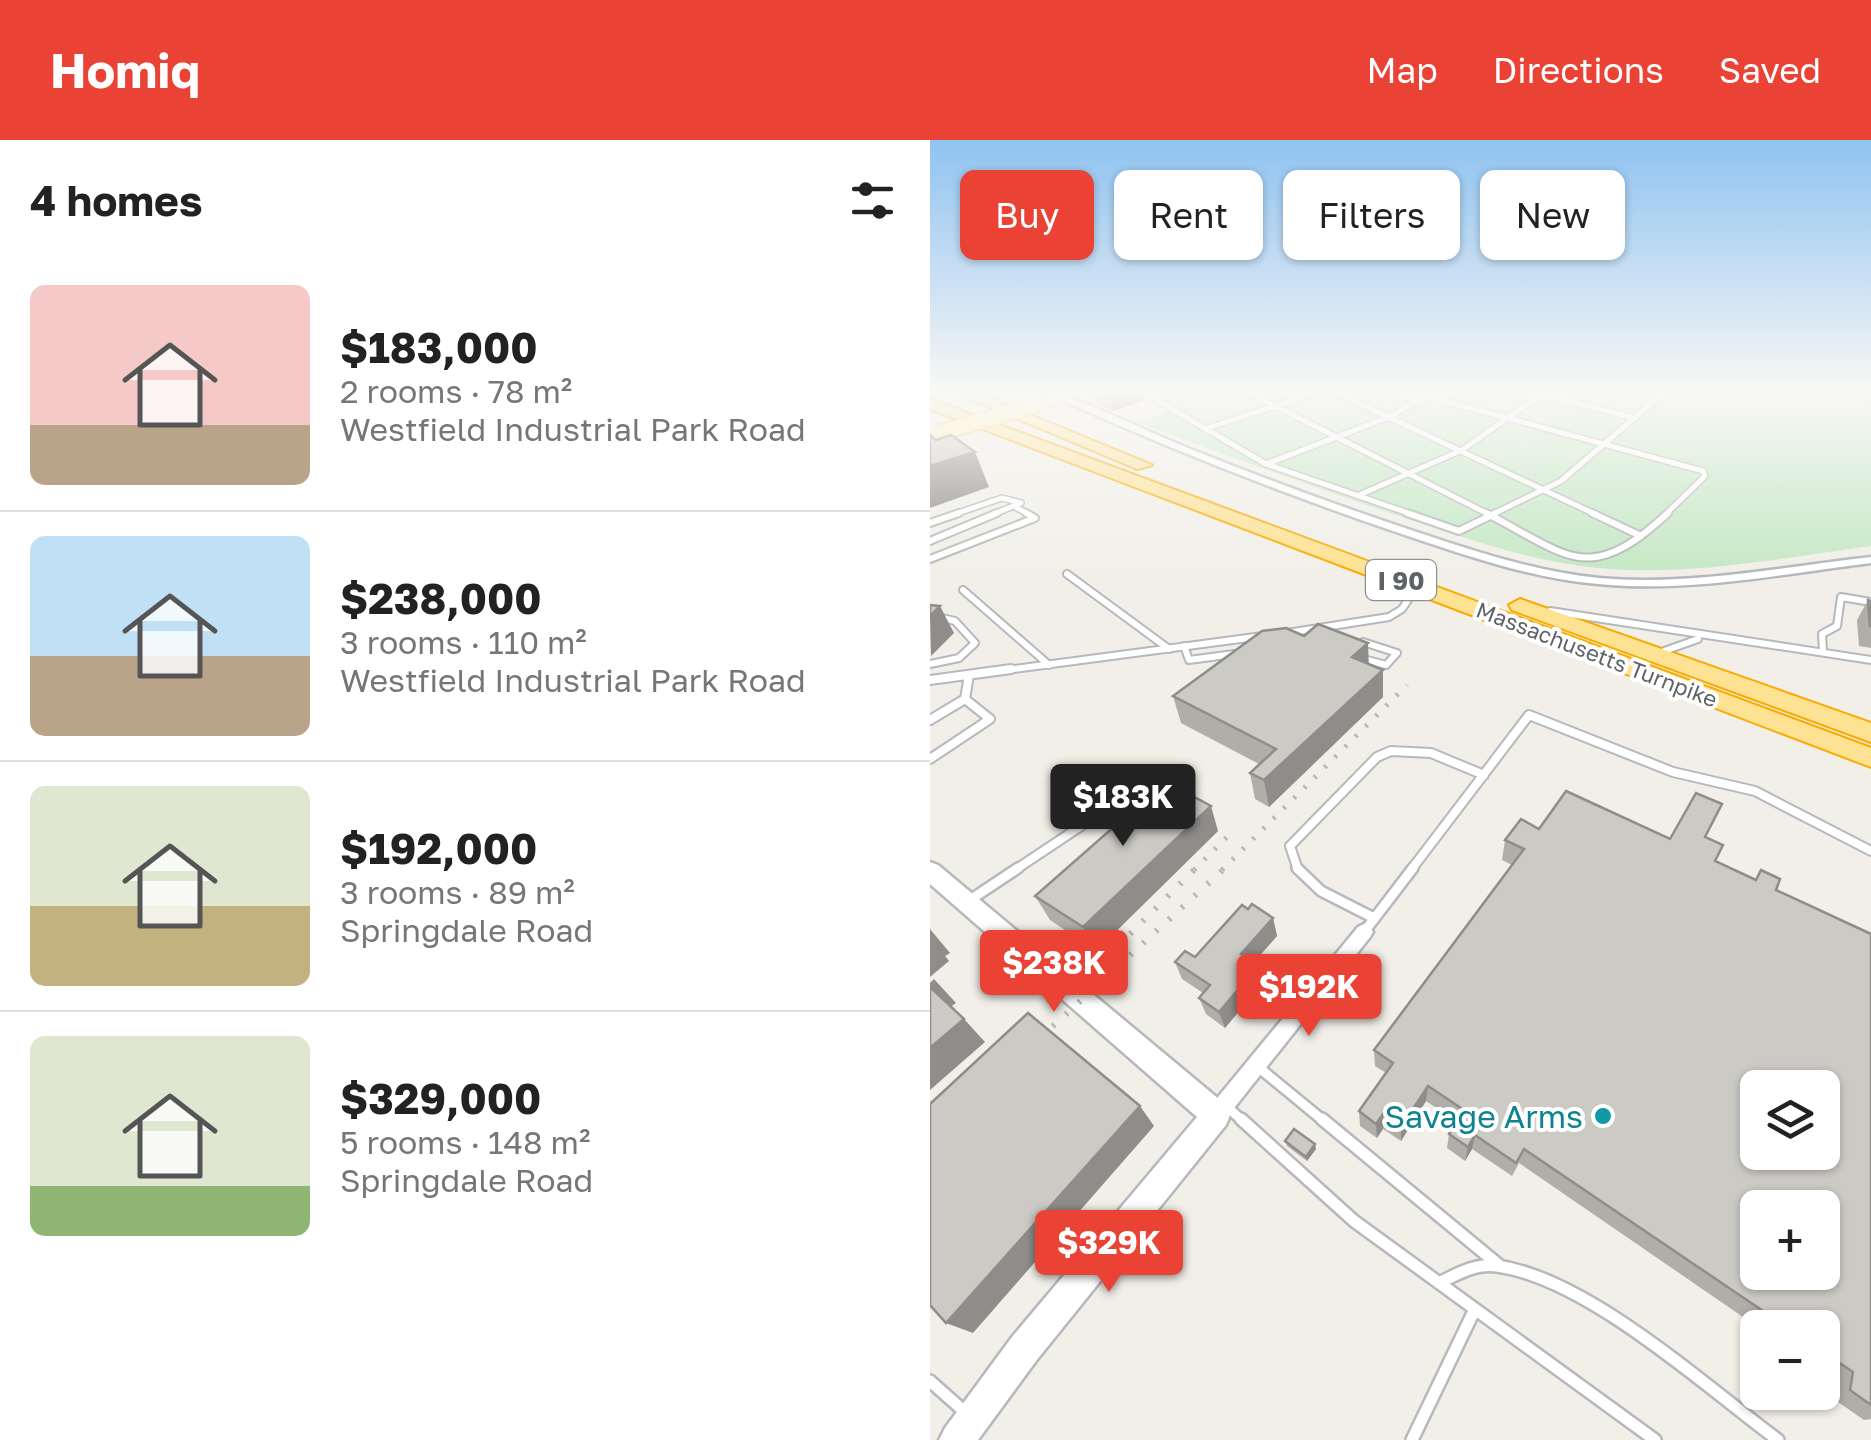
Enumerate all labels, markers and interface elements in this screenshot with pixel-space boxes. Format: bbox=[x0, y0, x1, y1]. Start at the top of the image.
text: Homiq bbox=[50, 41, 200, 99]
text: Map bbox=[1366, 49, 1438, 91]
text: Directions bbox=[1493, 49, 1664, 91]
text: Saved bbox=[1719, 49, 1821, 91]
chip: Buy bbox=[960, 170, 1094, 260]
chip: Rent bbox=[1114, 170, 1263, 260]
chip: Filters bbox=[1283, 170, 1460, 260]
chip: New bbox=[1480, 170, 1625, 260]
icon: filters bbox=[845, 173, 900, 228]
text: 4 homes bbox=[30, 175, 202, 225]
text: $183,000 bbox=[340, 322, 538, 372]
icon: home bbox=[110, 325, 230, 445]
text: 2 rooms · 78 m² bbox=[340, 372, 572, 410]
text: Westfield Industrial Park Road bbox=[340, 410, 806, 448]
road number: I 90 bbox=[1366, 560, 1436, 600]
text: $238,000 bbox=[340, 573, 542, 623]
icon: home bbox=[110, 576, 230, 696]
street label: Massachusetts Turnpike bbox=[1473, 595, 1721, 713]
text: 3 rooms · 110 m² bbox=[340, 623, 587, 661]
text: Westfield Industrial Park Road bbox=[340, 661, 806, 699]
pin: $183K bbox=[1053, 764, 1193, 849]
text: $183K bbox=[1072, 777, 1174, 815]
text: $192,000 bbox=[340, 823, 537, 873]
icon: home bbox=[110, 826, 230, 946]
text: 3 rooms · 89 m² bbox=[340, 873, 575, 911]
text: Springdale Road bbox=[340, 911, 593, 949]
pin: $238K bbox=[984, 930, 1124, 1015]
text: $238K bbox=[1002, 943, 1106, 981]
pin: $192K bbox=[1239, 954, 1379, 1039]
text: $192K bbox=[1259, 967, 1359, 1005]
map controls bbox=[1740, 1070, 1840, 1410]
button: layers bbox=[1740, 1070, 1840, 1170]
text: $329,000 bbox=[340, 1073, 541, 1123]
icon: home bbox=[110, 1076, 230, 1196]
place label: Savage Arms bbox=[1385, 1097, 1583, 1135]
marker: Savage Arms bbox=[1592, 1105, 1614, 1127]
text: 5 rooms · 148 m² bbox=[340, 1123, 590, 1161]
text: Springdale Road bbox=[340, 1161, 593, 1199]
button: + bbox=[1740, 1190, 1840, 1290]
pin: $329K bbox=[1039, 1210, 1179, 1295]
text: $329K bbox=[1057, 1223, 1161, 1261]
button: − bbox=[1740, 1310, 1840, 1410]

